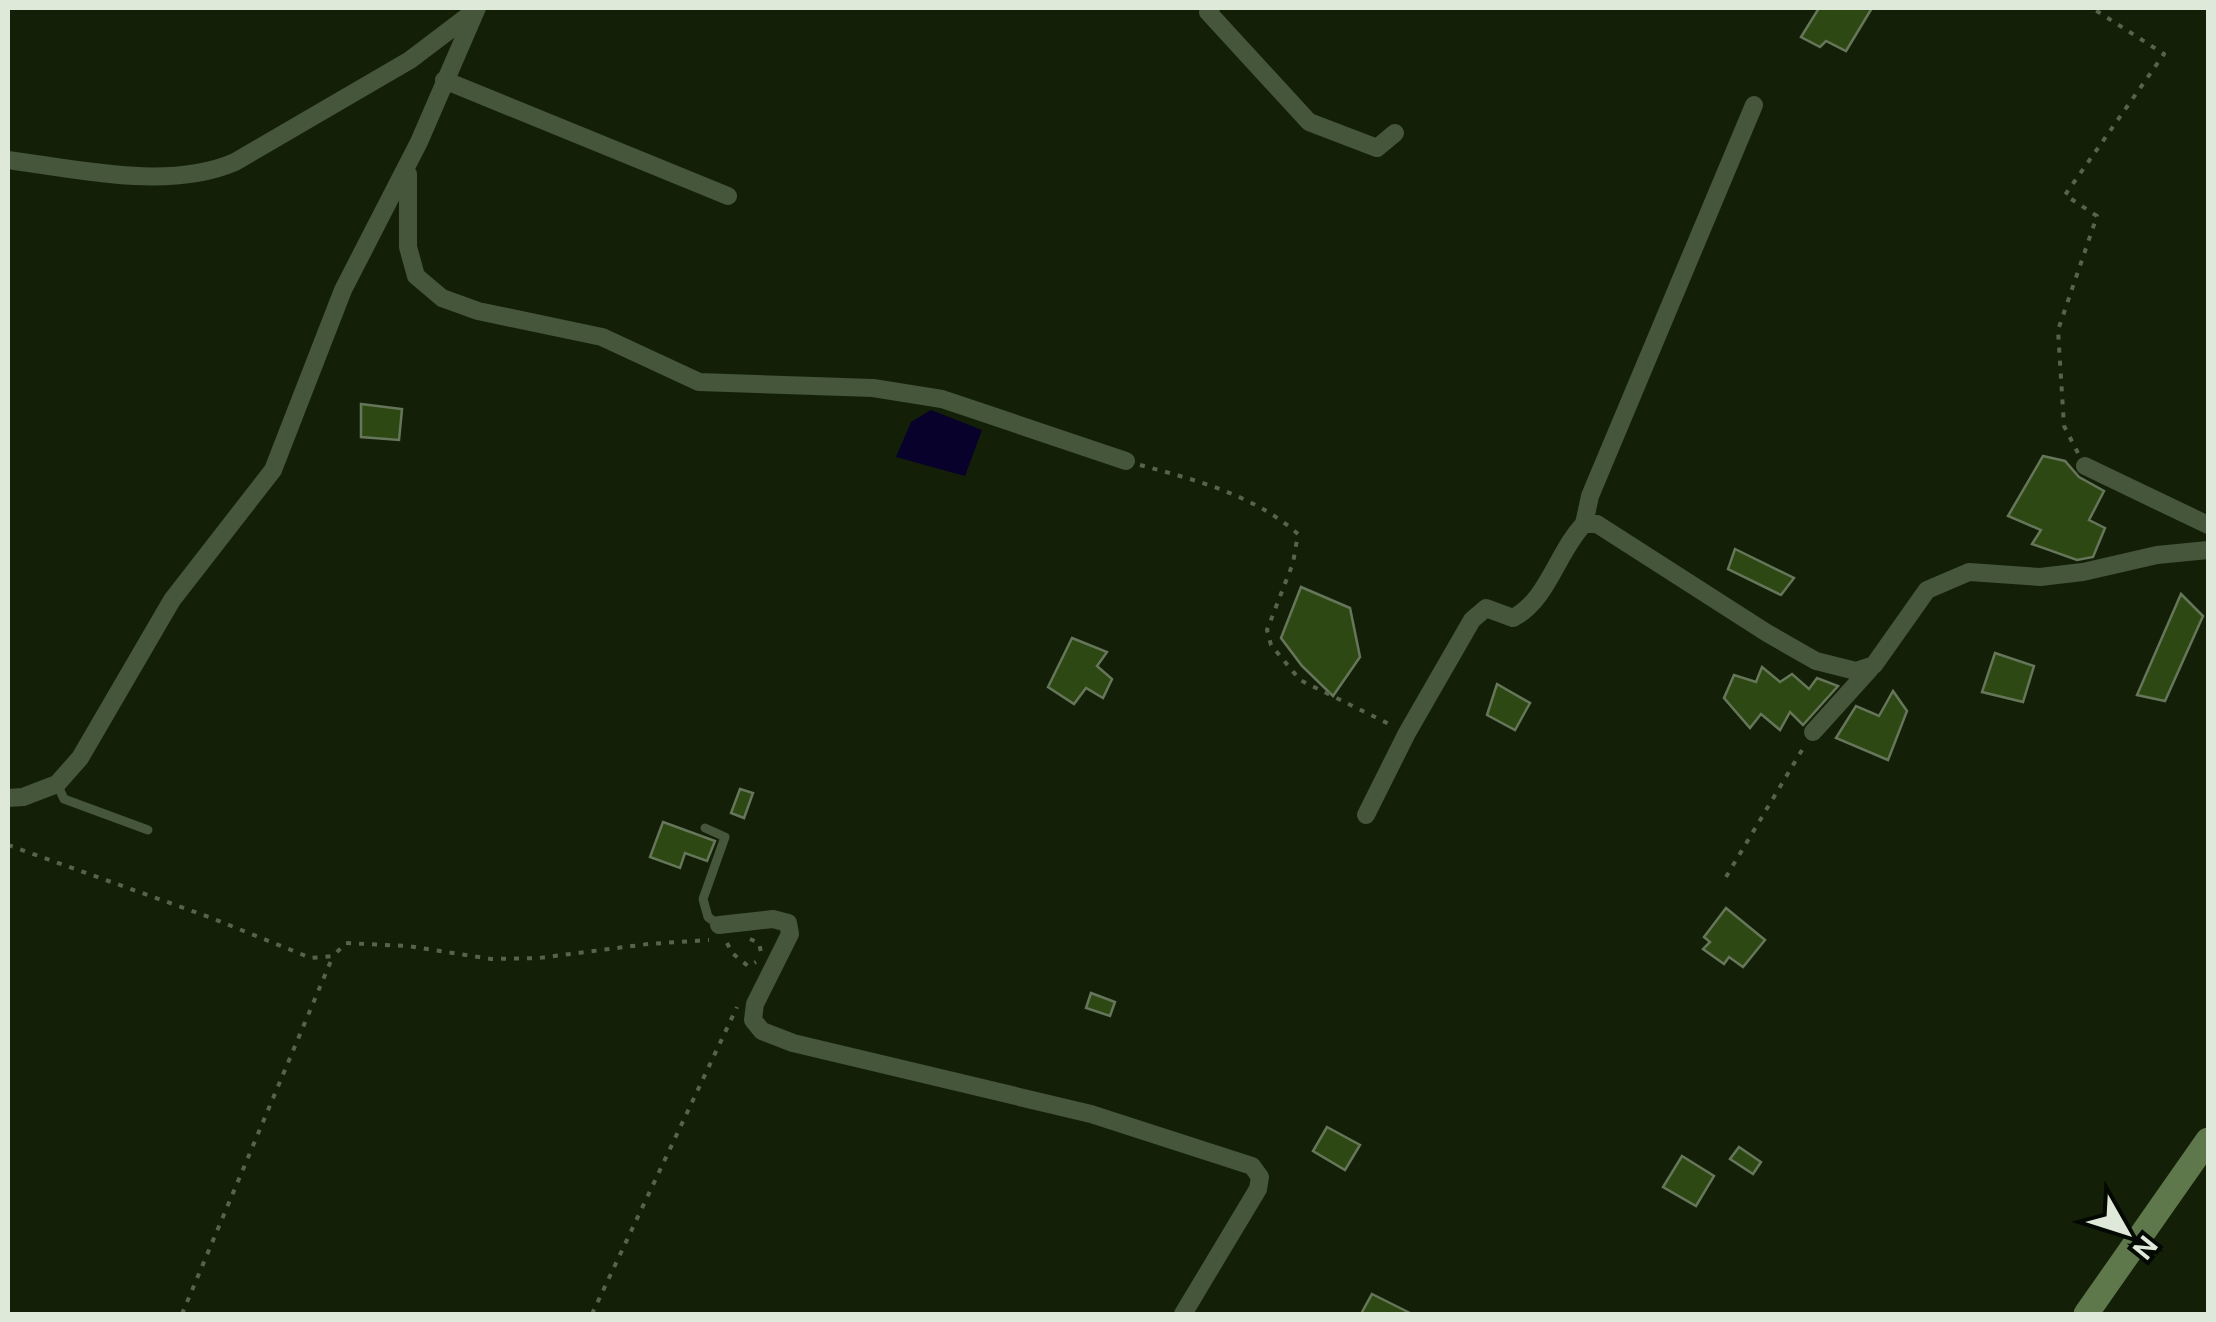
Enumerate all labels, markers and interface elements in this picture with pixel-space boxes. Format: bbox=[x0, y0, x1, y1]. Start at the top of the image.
north arrow bbox=[2076, 1182, 2176, 1282]
text: N bbox=[2124, 1228, 2166, 1267]

